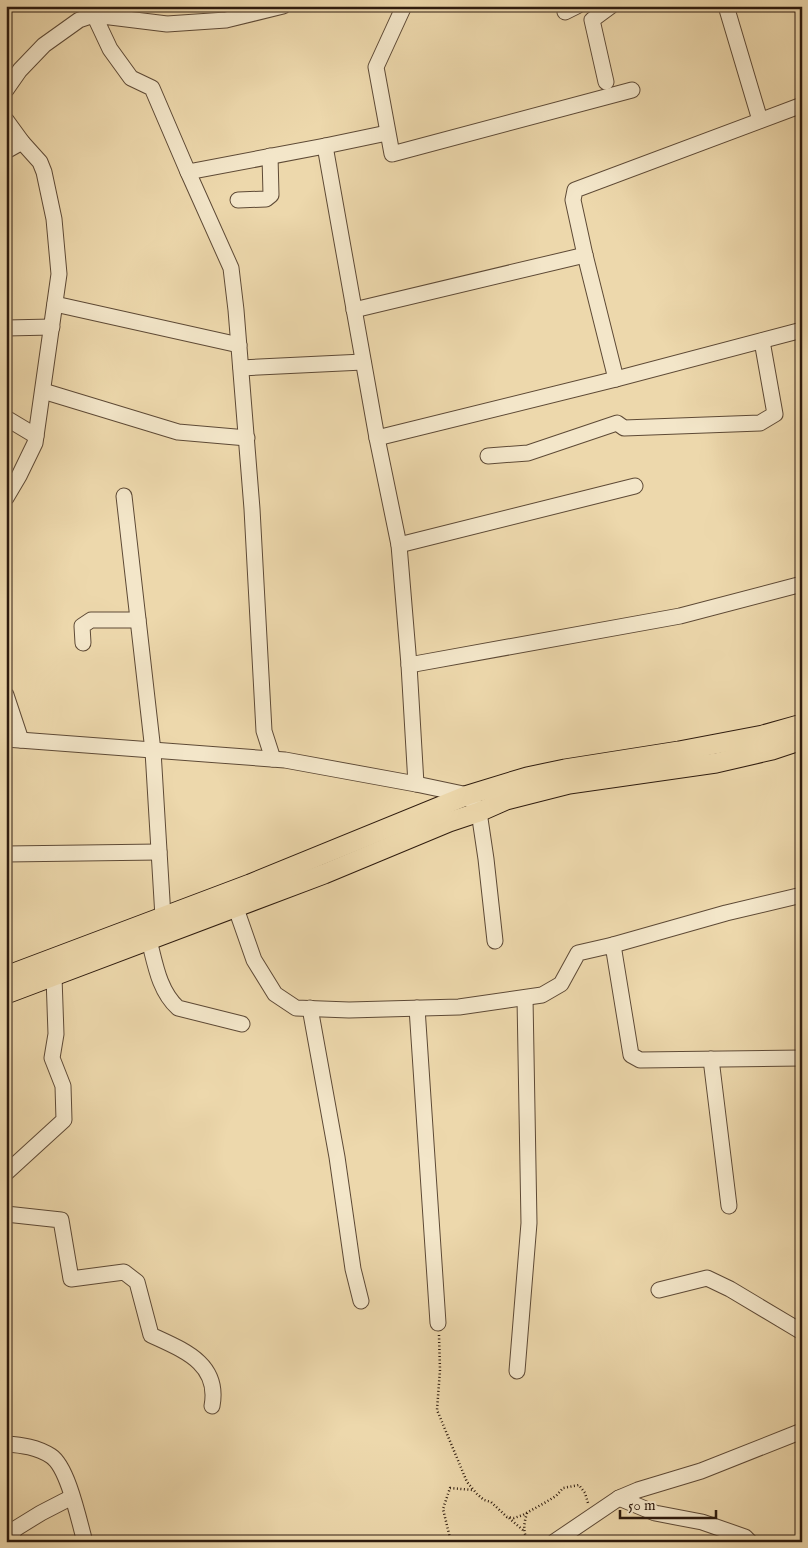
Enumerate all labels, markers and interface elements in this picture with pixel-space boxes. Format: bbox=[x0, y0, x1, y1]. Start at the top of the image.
scale bar bbox=[620, 1488, 717, 1520]
text: 50 m bbox=[628, 1496, 656, 1515]

